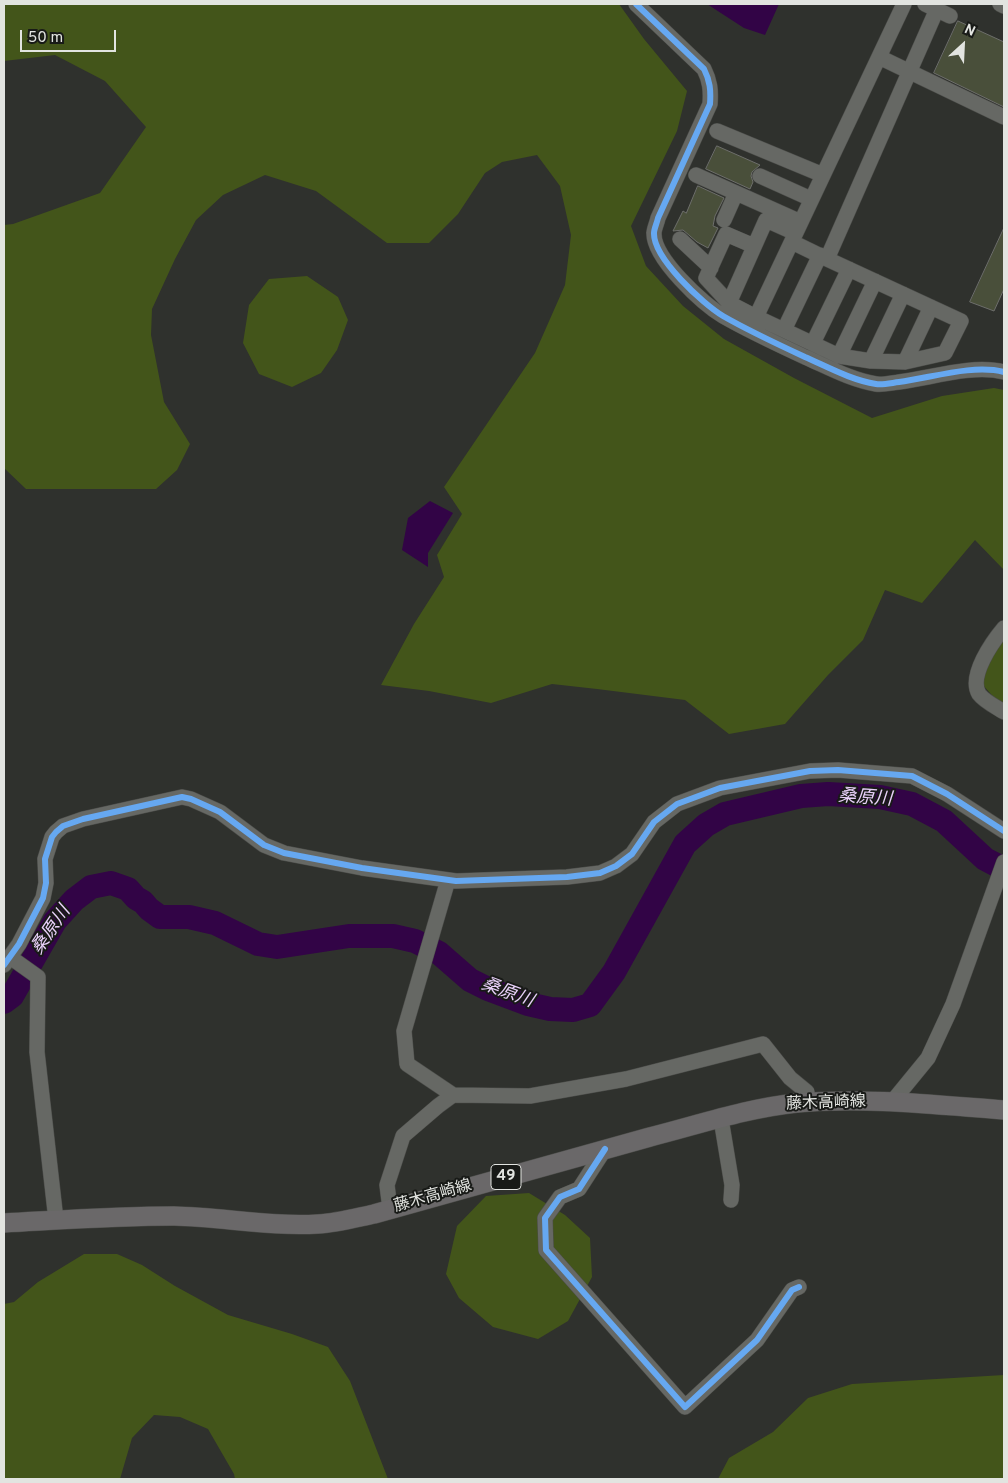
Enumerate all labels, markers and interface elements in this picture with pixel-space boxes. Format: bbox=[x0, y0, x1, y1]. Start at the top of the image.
scale bar bbox=[22, 20, 119, 52]
north arrow bbox=[938, 20, 988, 70]
text: N bbox=[961, 21, 978, 41]
text: 50 m bbox=[28, 29, 63, 48]
water label: 桑原川 bbox=[837, 786, 893, 812]
water label: 桑原川 bbox=[28, 903, 76, 959]
water label: 桑原川 bbox=[478, 975, 536, 1013]
street label: 藤木高崎線 bbox=[786, 1093, 866, 1115]
road number: 49 bbox=[491, 1164, 521, 1190]
street label: 藤木高崎線 bbox=[392, 1177, 474, 1217]

